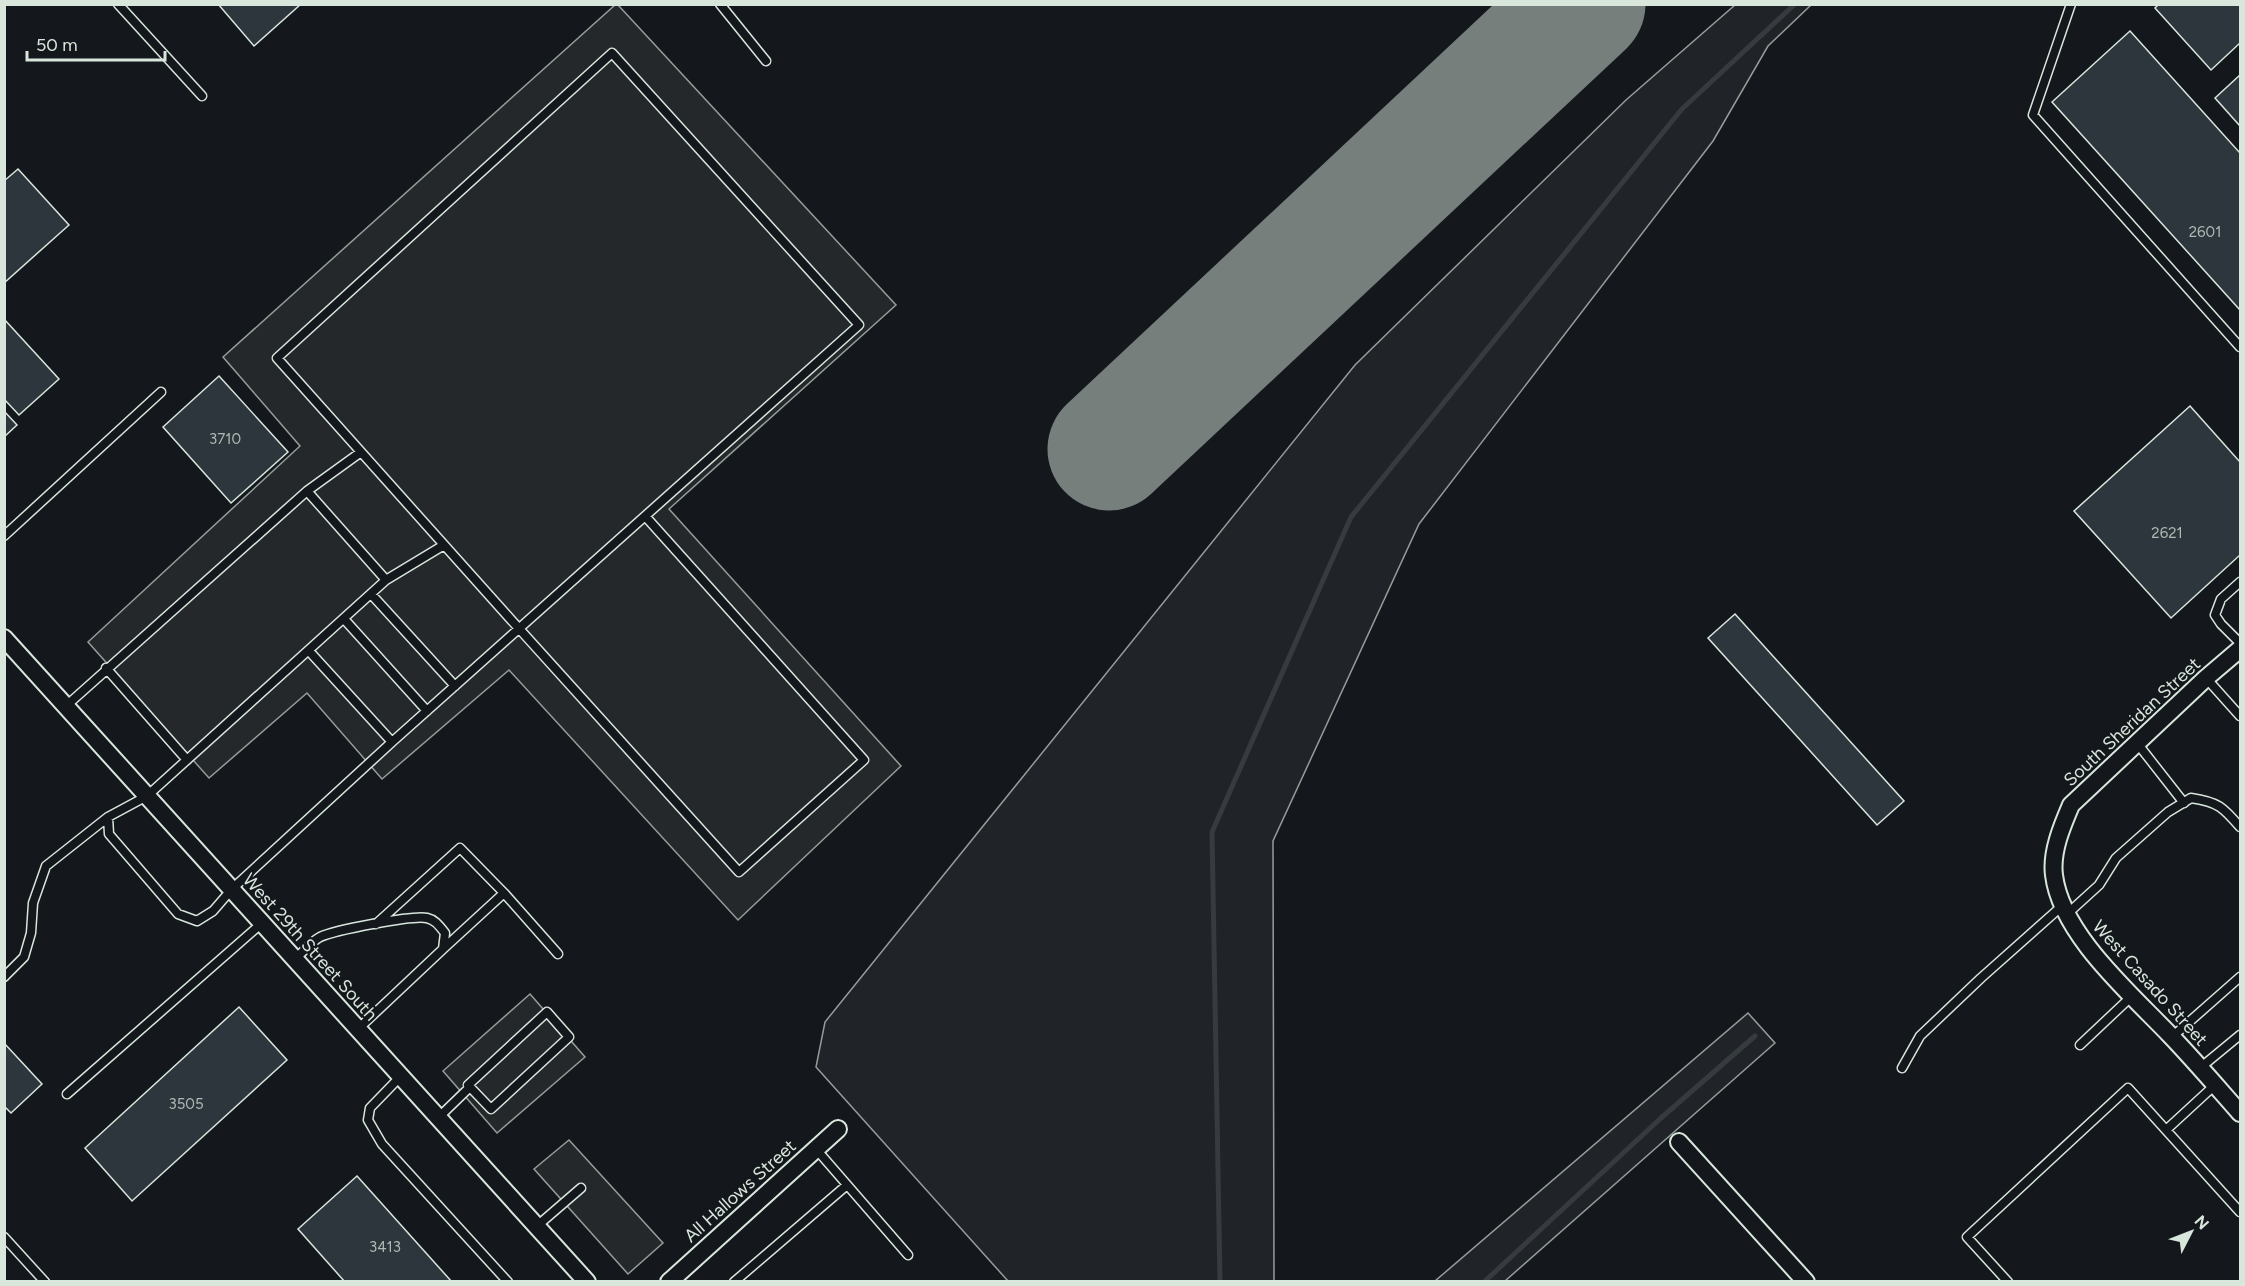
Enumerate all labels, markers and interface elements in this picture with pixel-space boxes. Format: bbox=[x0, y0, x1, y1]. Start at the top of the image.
scale bar bbox=[27, 24, 165, 62]
text: 50 m bbox=[36, 34, 78, 56]
house number: 2601 bbox=[2189, 223, 2221, 241]
house number: 3710 bbox=[209, 430, 241, 448]
house number: 2621 bbox=[2151, 524, 2183, 542]
street label: South Sheridan Street bbox=[2059, 653, 2205, 791]
street label: West 29th Street South bbox=[238, 869, 382, 1025]
street label: West Casado Street bbox=[2088, 916, 2212, 1051]
house number: 3505 bbox=[168, 1095, 204, 1113]
street label: All Hallows Street bbox=[680, 1135, 801, 1247]
north arrow bbox=[2161, 1202, 2221, 1262]
text: N bbox=[2191, 1211, 2213, 1233]
house number: 3413 bbox=[369, 1238, 401, 1256]

